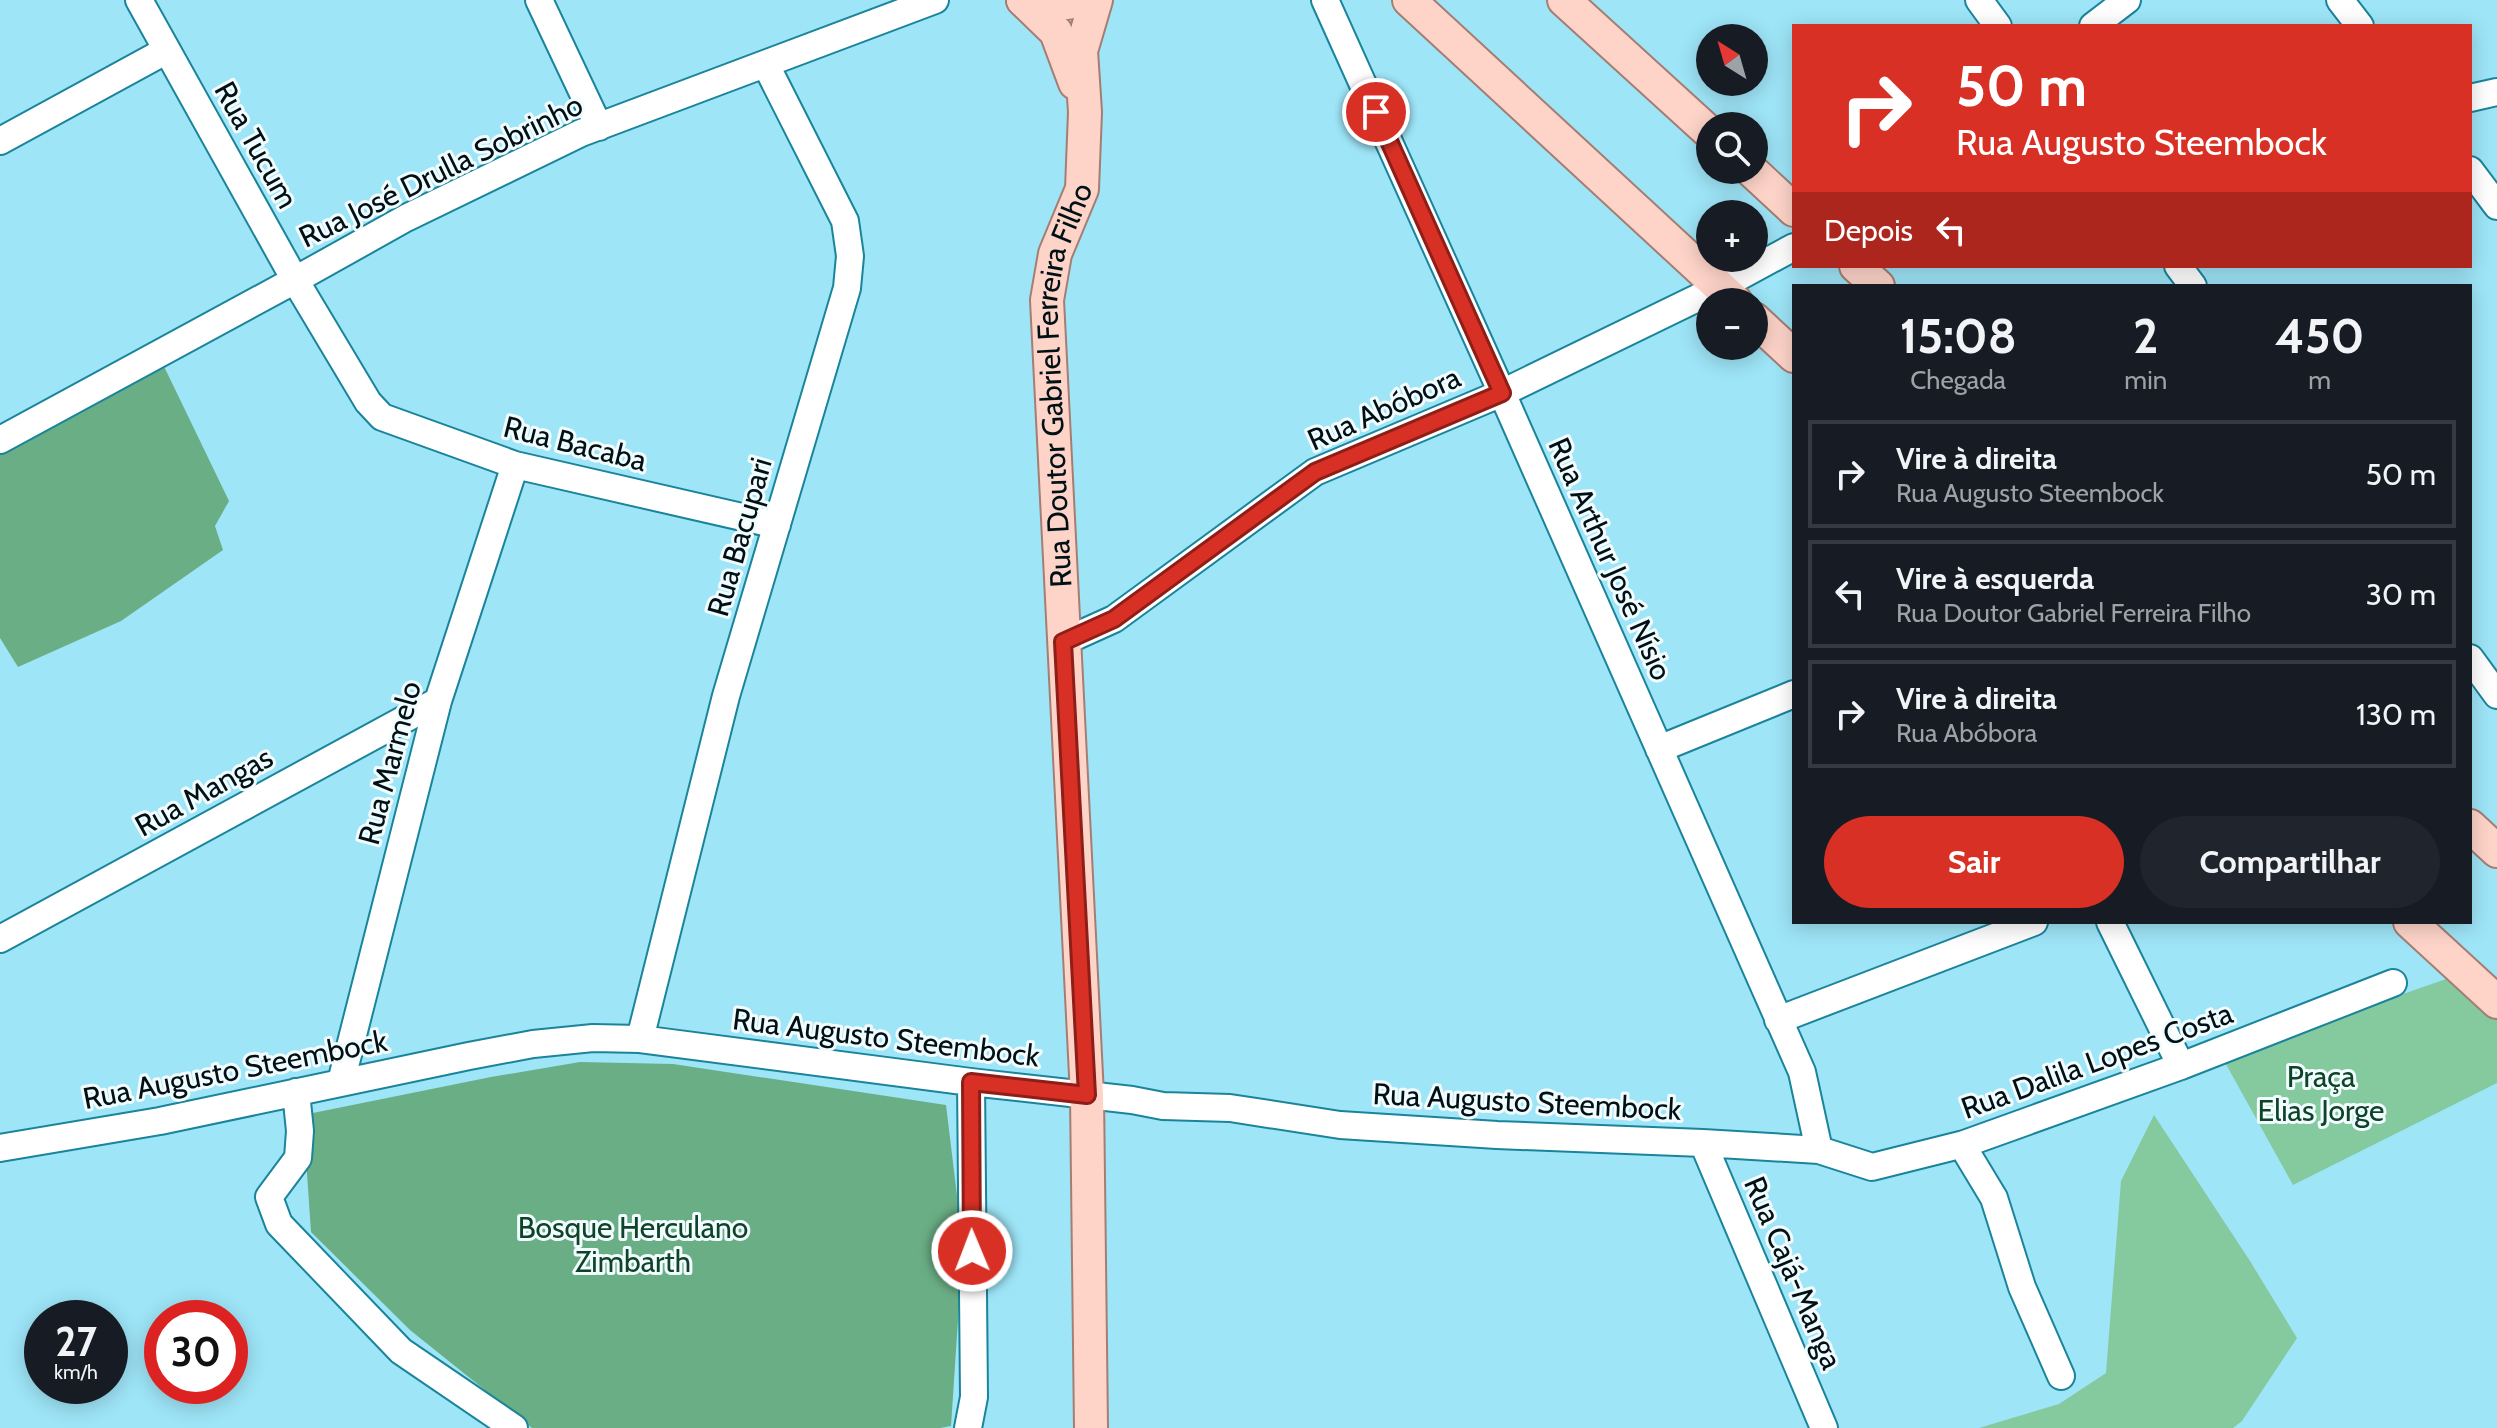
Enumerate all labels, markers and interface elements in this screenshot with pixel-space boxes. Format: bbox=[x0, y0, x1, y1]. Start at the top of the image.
north arrow bbox=[1696, 24, 1768, 96]
map controls bbox=[1696, 24, 1768, 360]
text: 50 m bbox=[1956, 52, 2087, 120]
icon: right bbox=[1824, 56, 1928, 160]
street label: Rua Tucum bbox=[206, 75, 306, 215]
pin bbox=[1342, 78, 1410, 146]
street label: Rua José Drulla Sobrinho bbox=[293, 86, 589, 255]
icon: arrive bbox=[1354, 90, 1398, 134]
button: search bbox=[1696, 112, 1768, 184]
text: Rua Augusto Steembock bbox=[1956, 120, 2327, 164]
street label: Rua Doutor Gabriel Ferreira Filho bbox=[1028, 177, 1100, 589]
button: + bbox=[1696, 200, 1768, 272]
icon: left bbox=[1929, 208, 1973, 252]
text: Depois bbox=[1824, 212, 1913, 249]
button: − bbox=[1696, 288, 1768, 360]
text: 15:08 bbox=[1900, 307, 2017, 365]
text: 2 bbox=[2133, 307, 2158, 365]
text: 450 bbox=[2275, 307, 2364, 365]
street label: Rua Abóbora bbox=[1302, 358, 1466, 459]
text: Chegada bbox=[1910, 364, 2006, 396]
text: min bbox=[2124, 364, 2167, 396]
text: m bbox=[2308, 364, 2331, 396]
street label: Rua Bacaba bbox=[500, 408, 651, 479]
street label: Rua Arthur José Nísio bbox=[1540, 432, 1681, 686]
text: Vire à direita bbox=[1896, 440, 2057, 477]
icon: right bbox=[1828, 452, 1872, 496]
street label: Rua Bacupari bbox=[699, 453, 780, 620]
text: 50 m bbox=[2366, 456, 2436, 493]
text: Rua Augusto Steembock bbox=[1896, 477, 2164, 509]
text: Vire à esquerda bbox=[1896, 560, 2094, 597]
icon: left bbox=[1828, 572, 1872, 616]
text: 30 m bbox=[2366, 576, 2436, 613]
text: Rua Doutor Gabriel Ferreira Filho bbox=[1896, 597, 2251, 629]
street label: Rua Marmelo bbox=[350, 677, 429, 849]
text: Vire à direita bbox=[1896, 680, 2057, 717]
icon: right bbox=[1828, 692, 1872, 736]
text: 130 m bbox=[2356, 696, 2436, 733]
text: Rua Abóbora bbox=[1896, 717, 2037, 749]
street label: Rua Mangas bbox=[128, 739, 279, 845]
button: Sair bbox=[1824, 816, 2124, 908]
button: Compartilhar bbox=[2140, 816, 2440, 908]
street label: Rua Dalila Lopes Costa bbox=[1956, 994, 2238, 1127]
street label: Rua Augusto Steembock bbox=[730, 1000, 1042, 1075]
street label: Rua Augusto Steembock bbox=[80, 1022, 391, 1117]
park label: Praça Elias Jorge bbox=[2258, 1058, 2384, 1129]
street label: Rua Augusto Steembock bbox=[1372, 1075, 1683, 1128]
street label: Rua Cajá-Manga bbox=[1736, 1171, 1851, 1375]
park label: Bosque Herculano Zimbarth bbox=[518, 1209, 748, 1280]
position arrow bbox=[930, 1209, 1014, 1293]
speed limit sign: 30 bbox=[144, 1300, 248, 1404]
text: 27 bbox=[55, 1317, 97, 1366]
text: km/h bbox=[54, 1360, 98, 1384]

